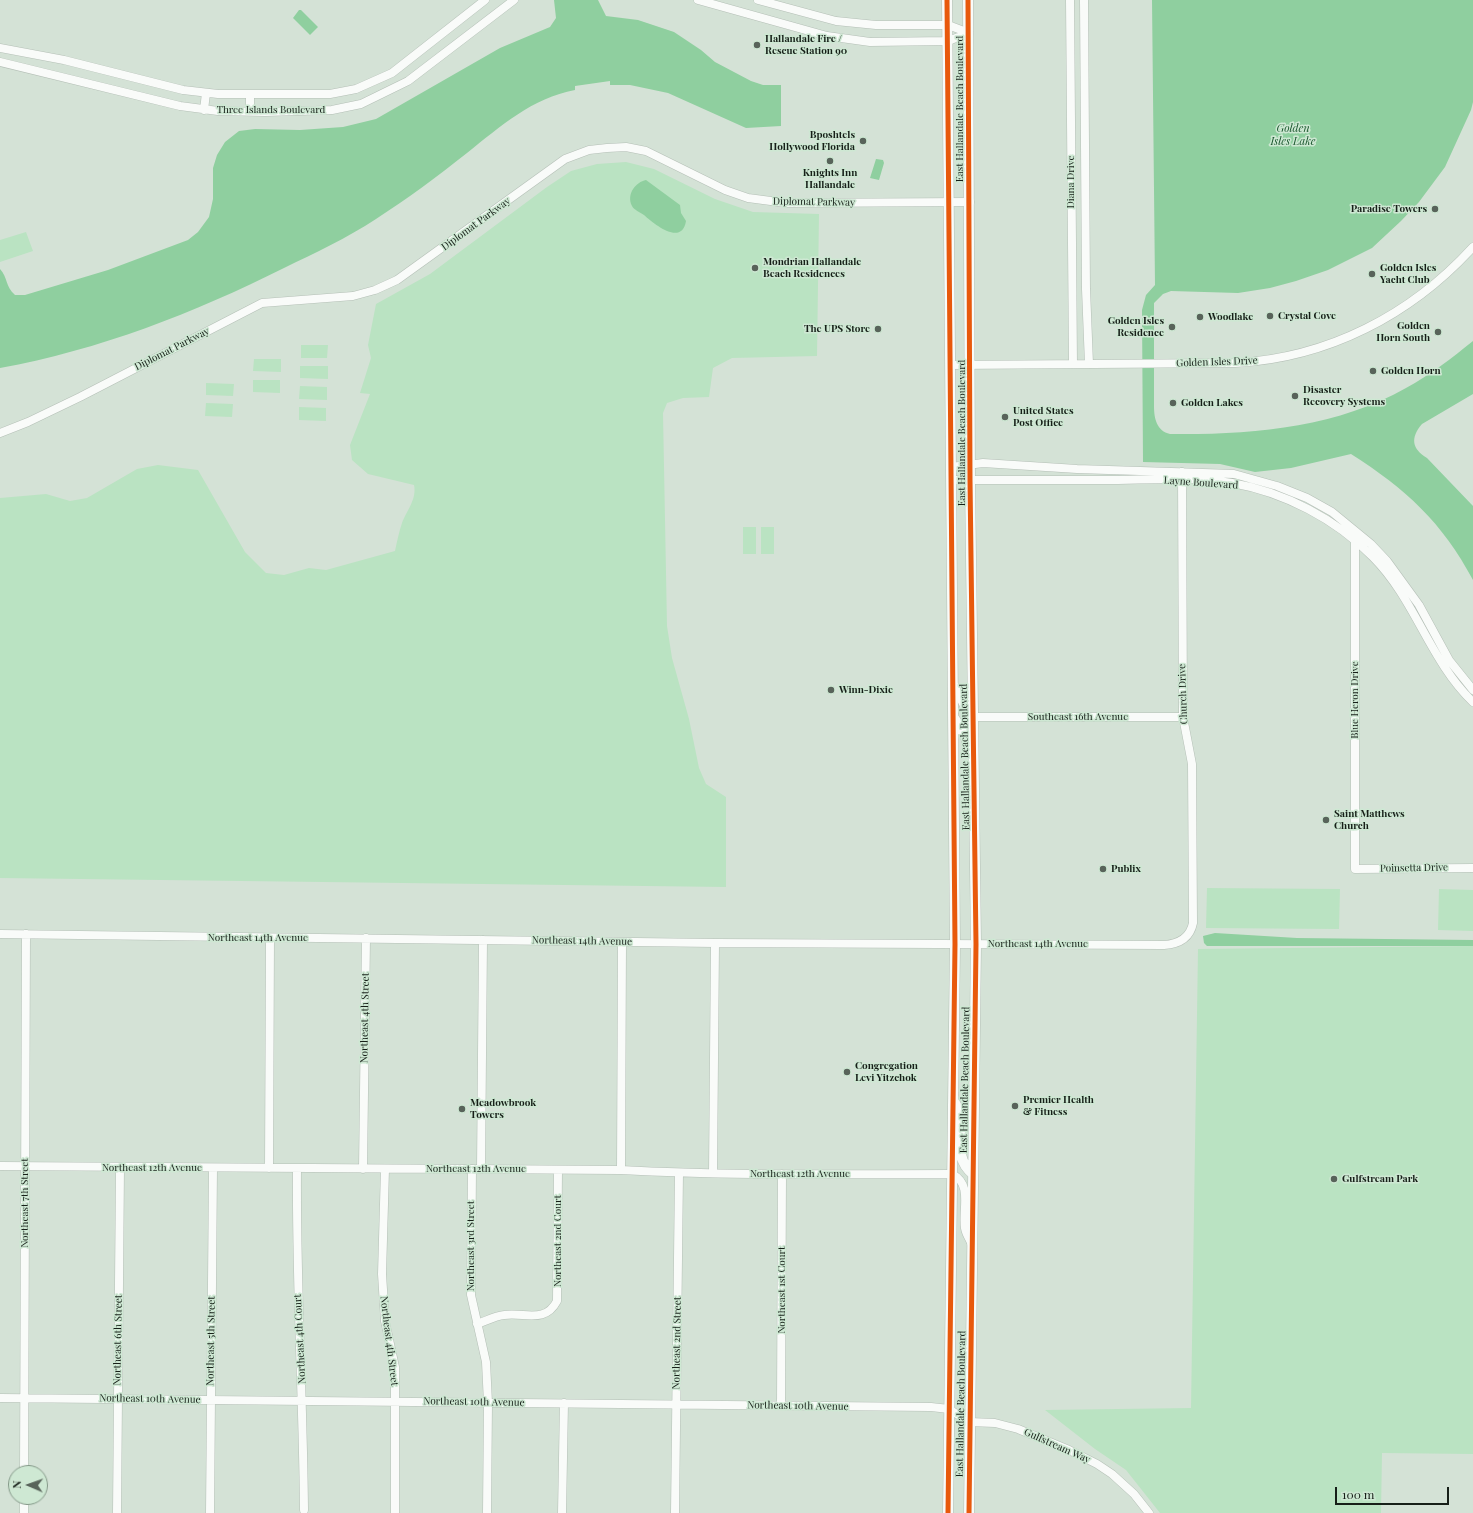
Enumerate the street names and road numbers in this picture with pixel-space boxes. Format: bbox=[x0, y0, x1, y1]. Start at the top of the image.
street label: East Hallandale Beach Boulevard bbox=[954, 36, 966, 182]
street label: Three Islands Boulevard bbox=[217, 104, 325, 116]
street label: Diana Drive bbox=[1065, 155, 1077, 209]
street label: Diplomat Parkway bbox=[439, 195, 513, 253]
street label: Diplomat Parkway bbox=[773, 195, 855, 209]
street label: Diplomat Parkway bbox=[133, 325, 211, 373]
street label: Golden Isles Drive bbox=[1176, 355, 1258, 369]
street label: East Hallandale Beach Boulevard bbox=[956, 360, 968, 506]
street label: Layne Boulevard bbox=[1163, 474, 1239, 492]
street label: Blue Heron Drive bbox=[1349, 661, 1361, 739]
street label: Church Drive bbox=[1176, 664, 1190, 724]
street label: East Hallandale Beach Boulevard bbox=[958, 684, 972, 830]
street label: Southeast 16th Avenue bbox=[1028, 711, 1128, 723]
street label: Poinsetta Drive bbox=[1380, 861, 1448, 875]
street label: Northeast 14th Avenue bbox=[208, 932, 308, 944]
street label: Northeast 14th Avenue bbox=[532, 934, 632, 948]
street label: Northeast 14th Avenue bbox=[988, 938, 1088, 950]
street label: Northeast 4th Street bbox=[358, 973, 372, 1063]
street label: East Hallandale Beach Boulevard bbox=[958, 1007, 972, 1153]
street label: Northeast 7th Street bbox=[19, 1158, 31, 1248]
street label: Northeast 12th Avenue bbox=[102, 1162, 202, 1174]
street label: Northeast 12th Avenue bbox=[426, 1163, 526, 1175]
street label: Northeast 12th Avenue bbox=[750, 1168, 850, 1180]
street label: Northeast 2nd Court bbox=[552, 1195, 564, 1287]
street label: Northeast 3rd Street bbox=[465, 1201, 477, 1291]
street label: Northeast 1st Court bbox=[776, 1246, 788, 1334]
street label: Northeast 4th Court bbox=[292, 1294, 308, 1384]
street label: Northeast 6th Street bbox=[111, 1295, 125, 1385]
street label: Northeast 4th Street bbox=[378, 1295, 400, 1387]
street label: Northeast 5th Street bbox=[204, 1296, 218, 1386]
street label: Northeast 2nd Street bbox=[670, 1297, 684, 1389]
street label: East Hallandale Beach Boulevard bbox=[954, 1331, 968, 1477]
street label: Northeast 10th Avenue bbox=[99, 1392, 201, 1406]
street label: Northeast 10th Avenue bbox=[423, 1395, 525, 1409]
street label: Northeast 10th Avenue bbox=[747, 1399, 849, 1413]
street label: Gulfstream Way bbox=[1022, 1426, 1092, 1466]

